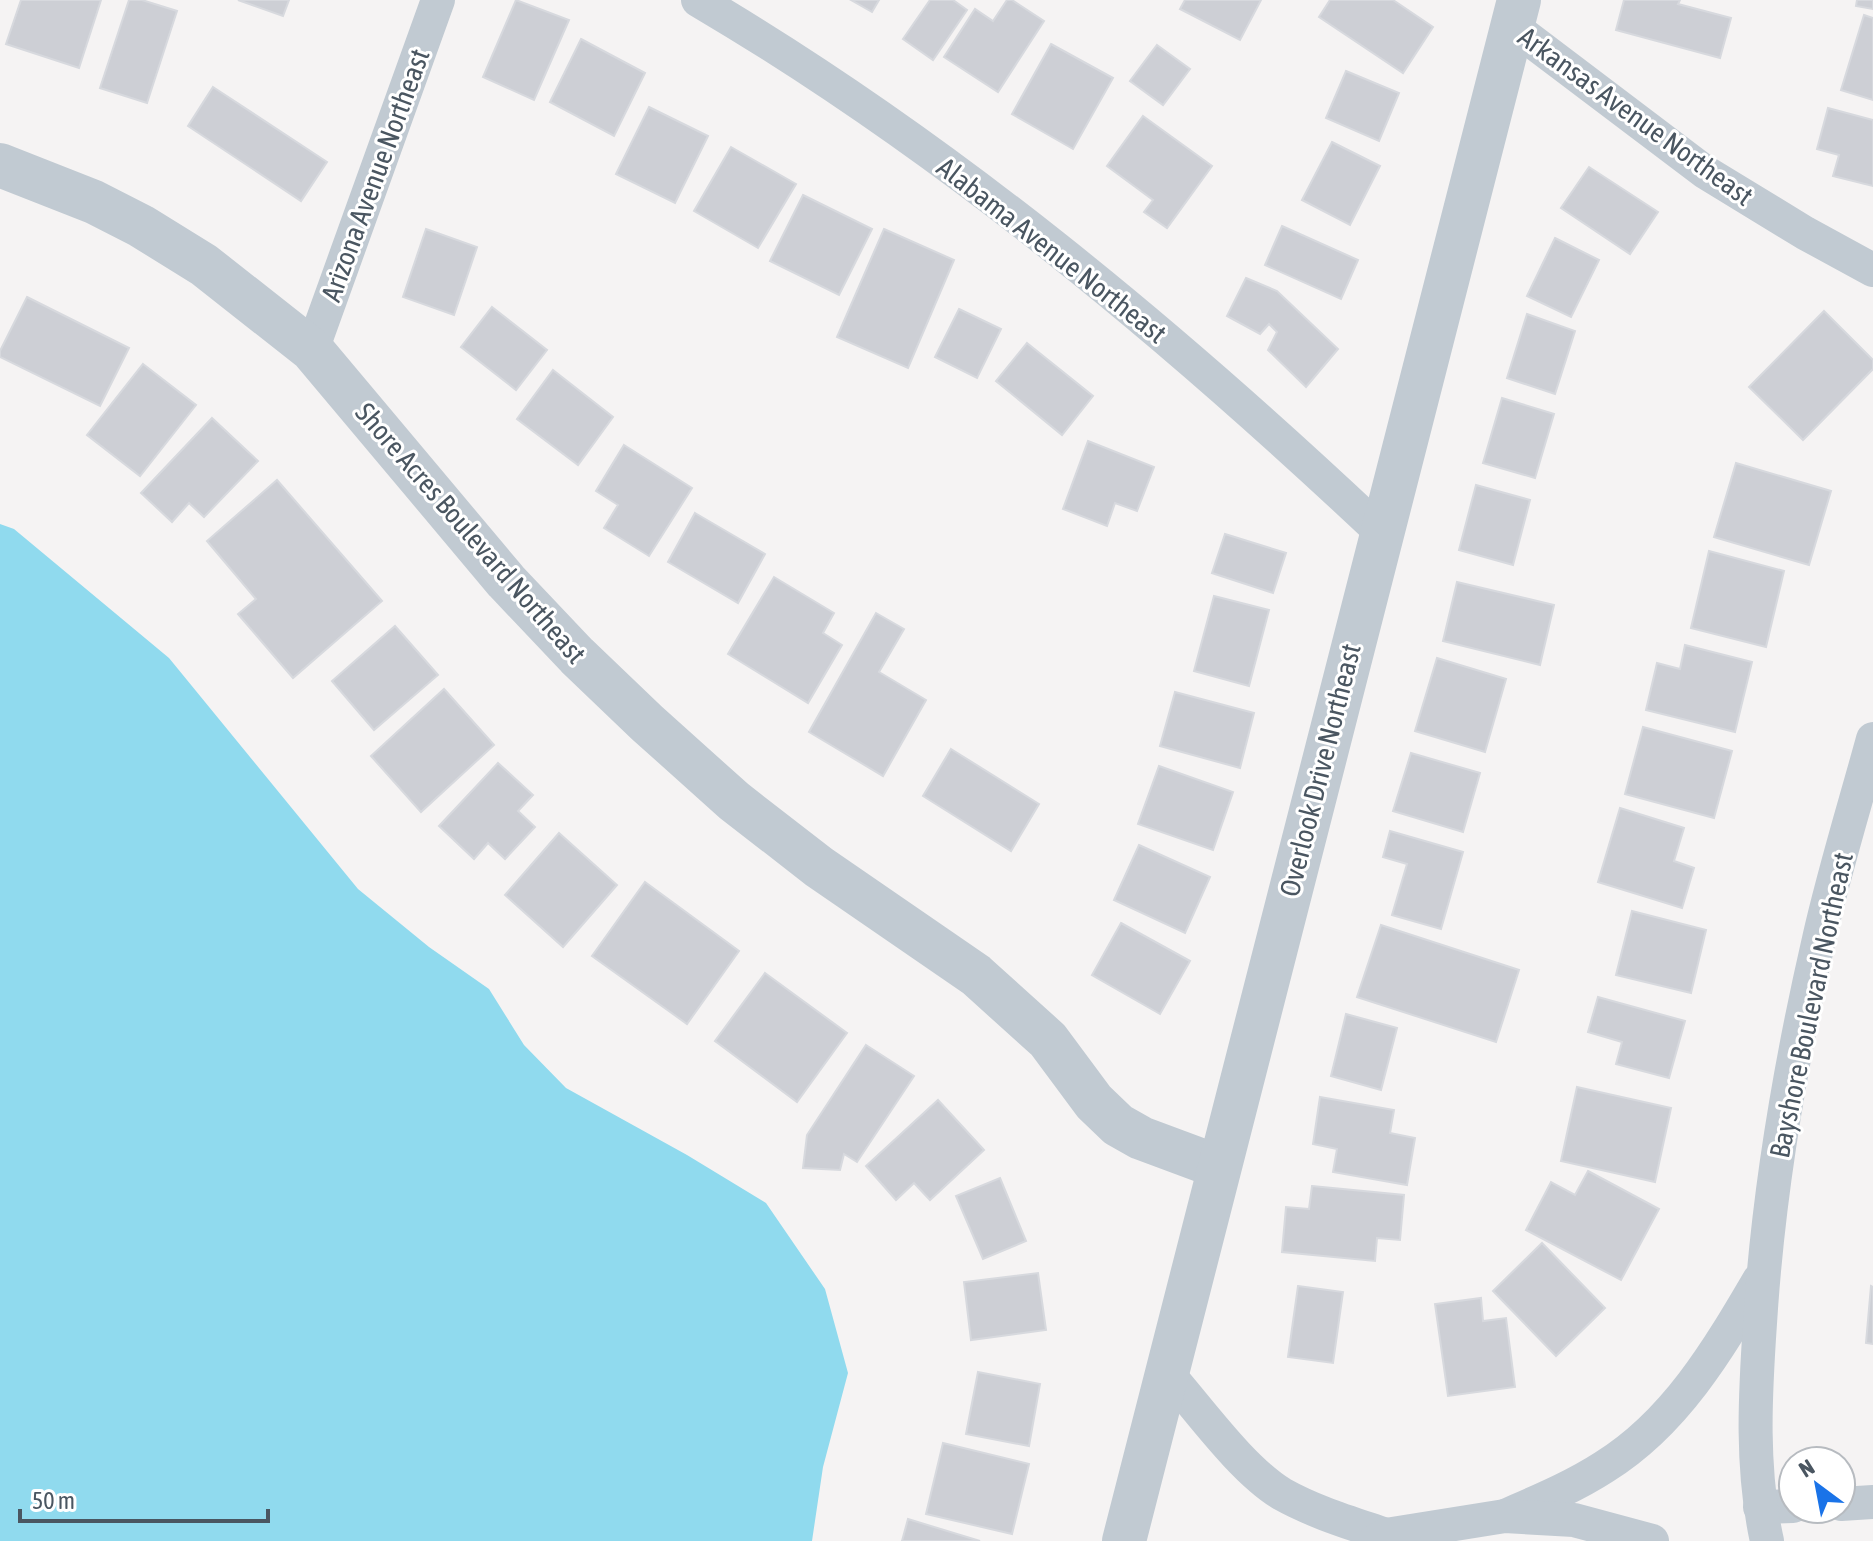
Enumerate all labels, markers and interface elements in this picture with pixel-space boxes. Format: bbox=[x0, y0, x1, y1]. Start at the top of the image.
street label: Arkansas Avenue Northeast bbox=[1513, 20, 1759, 212]
street label: Arizona Avenue Northeast bbox=[314, 44, 436, 306]
street label: Alabama Avenue Northeast bbox=[931, 151, 1173, 349]
street label: Shore Acres Boulevard Northeast bbox=[349, 396, 593, 670]
street label: Overlook Drive Northeast bbox=[1273, 640, 1367, 900]
street label: Bayshore Boulevard Northeast bbox=[1763, 849, 1859, 1161]
north arrow bbox=[1777, 1445, 1857, 1525]
text: N bbox=[1794, 1454, 1819, 1483]
scale bar bbox=[20, 1473, 268, 1523]
text: 50 m bbox=[32, 1487, 75, 1514]

